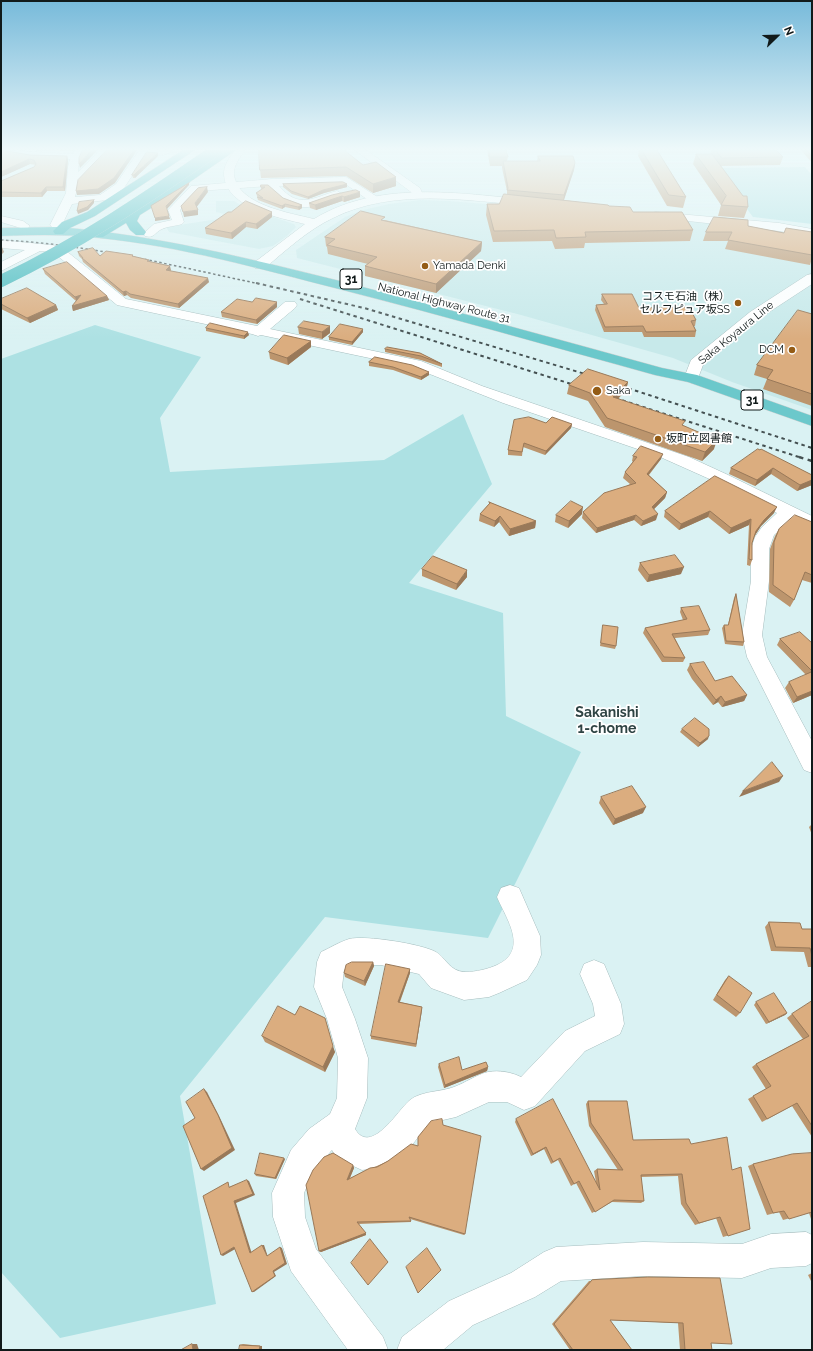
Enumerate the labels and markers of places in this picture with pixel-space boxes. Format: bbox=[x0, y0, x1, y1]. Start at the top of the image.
place label: Yamada Denki bbox=[433, 259, 506, 273]
marker: Yamada Denki bbox=[420, 261, 430, 271]
place label: コスモ石油（株） セルフピュア坂SS bbox=[640, 290, 730, 316]
marker: コスモ石油（株） セルフピュア坂SS bbox=[733, 298, 743, 308]
place label: DCM bbox=[759, 343, 784, 357]
marker: DCM bbox=[787, 345, 797, 355]
place label: Saka bbox=[606, 384, 630, 398]
marker: Saka bbox=[591, 385, 603, 397]
place label: 坂町立図書館 bbox=[666, 432, 732, 446]
marker: 坂町立図書館 bbox=[653, 434, 663, 444]

